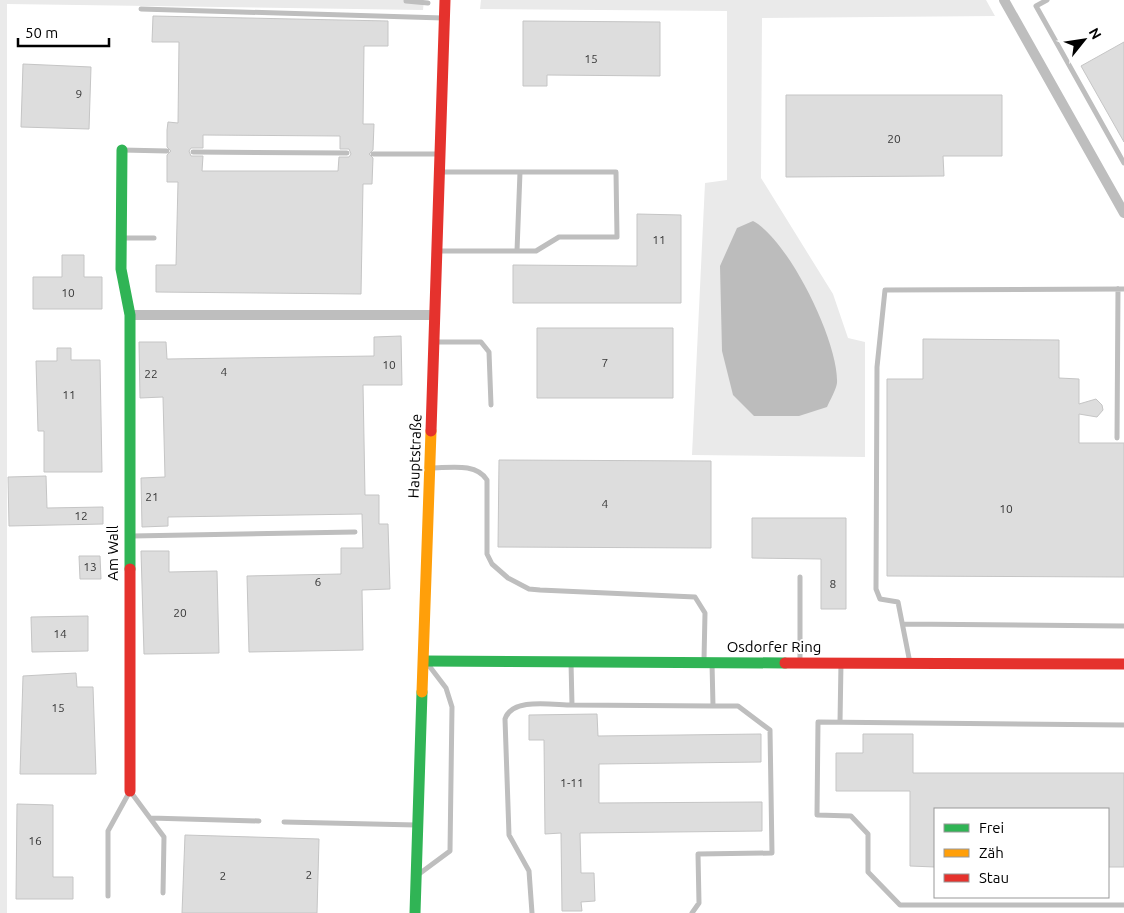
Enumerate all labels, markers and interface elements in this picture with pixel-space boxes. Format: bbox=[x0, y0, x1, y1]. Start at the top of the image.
scale bar bbox=[18, 15, 109, 47]
north arrow bbox=[1059, 15, 1109, 65]
text: 50 m bbox=[25, 24, 58, 41]
text: N bbox=[1086, 25, 1105, 42]
house number: 15 bbox=[584, 52, 598, 65]
house number: 9 bbox=[76, 87, 82, 100]
house number: 20 bbox=[887, 132, 901, 145]
house number: 11 bbox=[652, 233, 666, 246]
house number: 10 bbox=[61, 286, 75, 299]
house number: 7 bbox=[602, 356, 608, 369]
house number: 10 bbox=[382, 358, 396, 371]
house number: 4 bbox=[221, 365, 228, 378]
house number: 22 bbox=[144, 367, 158, 380]
house number: 11 bbox=[62, 388, 76, 401]
street label: Hauptstraße bbox=[405, 413, 424, 499]
house number: 21 bbox=[145, 490, 159, 503]
house number: 4 bbox=[602, 497, 609, 510]
house number: 10 bbox=[999, 502, 1013, 515]
house number: 12 bbox=[74, 509, 88, 522]
street label: Am Wall bbox=[104, 525, 121, 581]
house number: 13 bbox=[83, 560, 97, 573]
house number: 6 bbox=[315, 575, 322, 588]
house number: 8 bbox=[830, 577, 837, 590]
house number: 20 bbox=[173, 606, 187, 619]
house number: 14 bbox=[53, 627, 67, 640]
street label: Osdorfer Ring bbox=[727, 638, 821, 655]
house number: 15 bbox=[51, 701, 65, 714]
house number: 1-11 bbox=[560, 776, 584, 789]
legend bbox=[934, 808, 1109, 898]
text: Frei bbox=[979, 819, 1004, 836]
house number: 16 bbox=[28, 834, 42, 847]
text: Zäh bbox=[979, 844, 1004, 861]
house number: 2 bbox=[306, 868, 312, 881]
house number: 2 bbox=[220, 869, 226, 882]
text: Stau bbox=[979, 869, 1009, 886]

